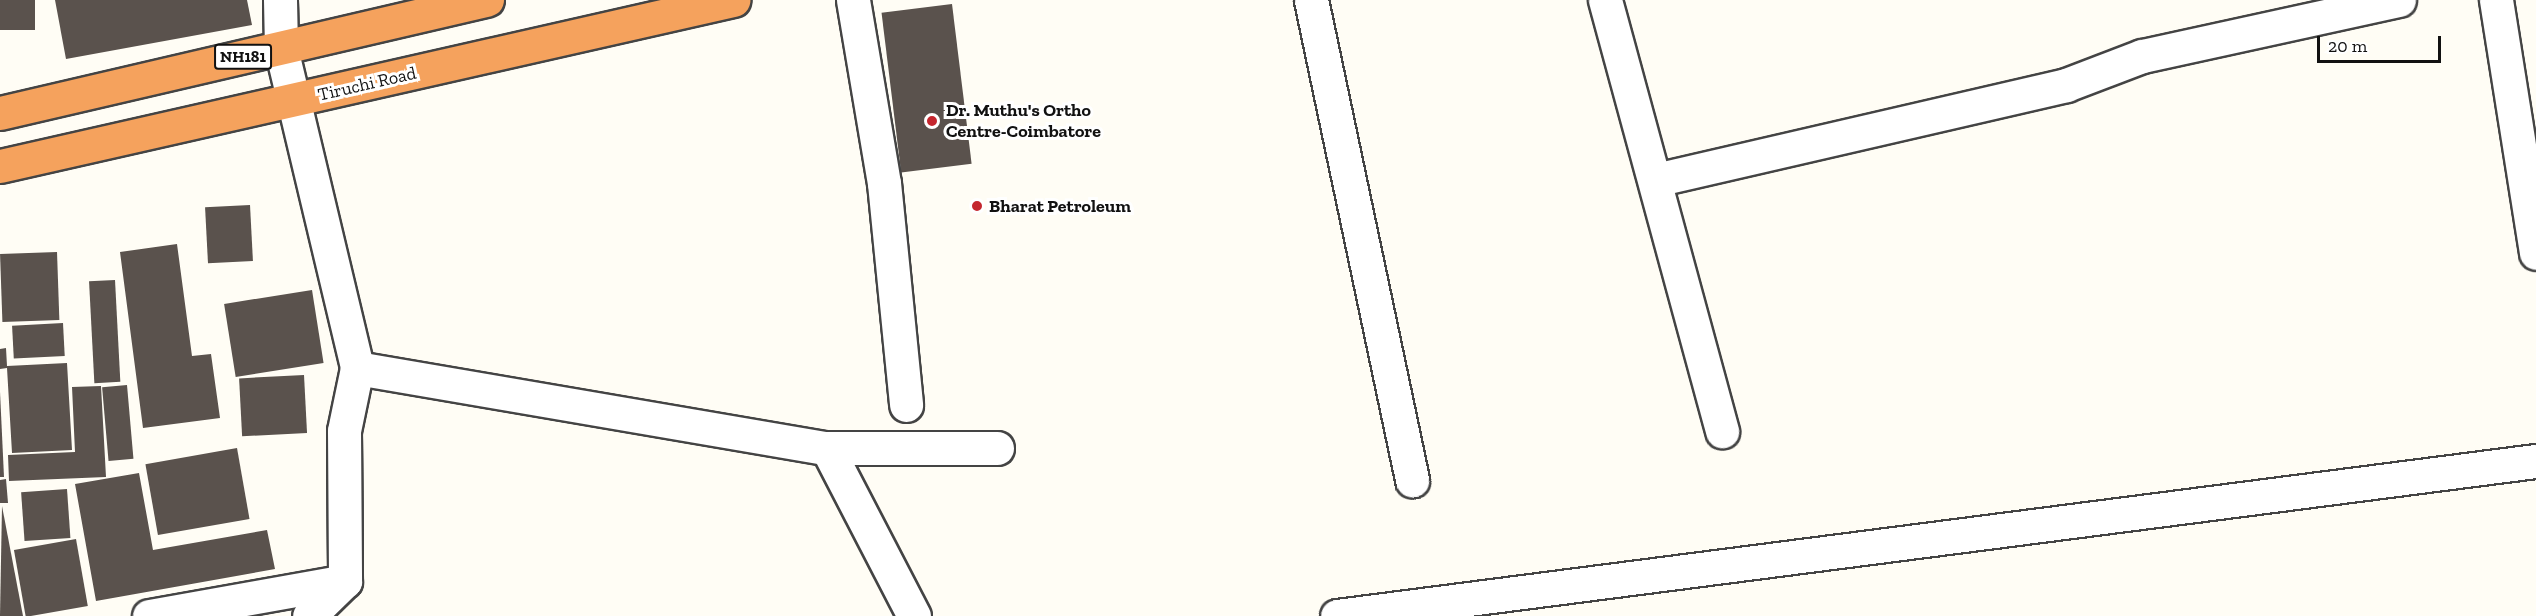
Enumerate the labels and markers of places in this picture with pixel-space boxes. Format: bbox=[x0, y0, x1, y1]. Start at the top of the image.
place label: Dr. Muthu's Ortho Centre-Coimbatore bbox=[946, 100, 1101, 142]
marker: Dr. Muthu's Ortho Centre-Coimbatore bbox=[923, 112, 941, 130]
place label: Bharat Petroleum bbox=[989, 195, 1131, 217]
marker: Bharat Petroleum bbox=[970, 199, 984, 213]

